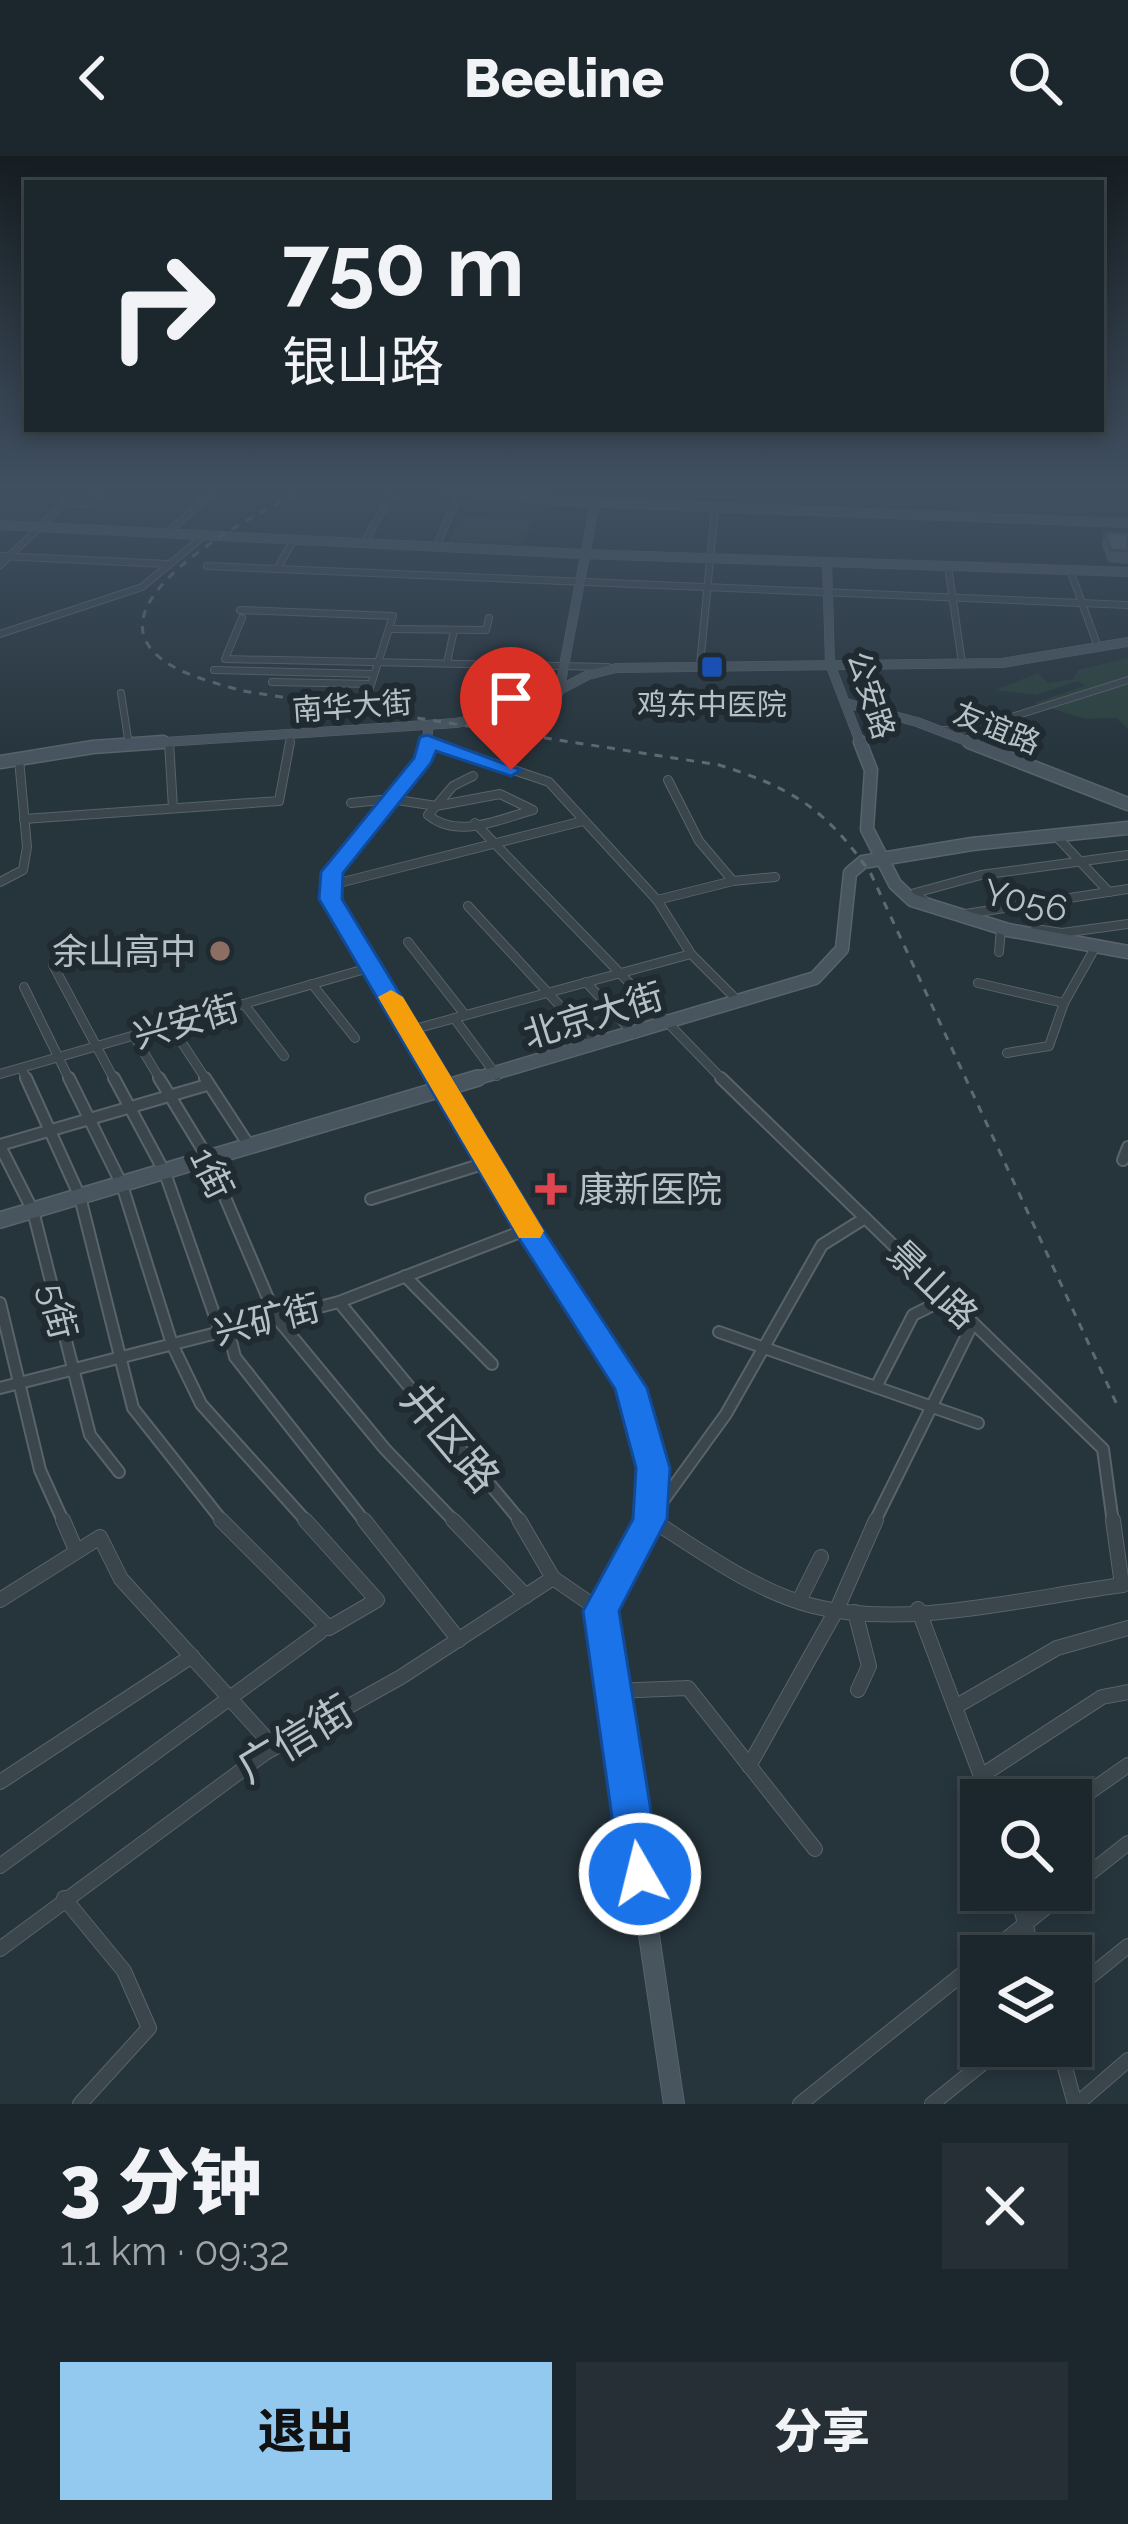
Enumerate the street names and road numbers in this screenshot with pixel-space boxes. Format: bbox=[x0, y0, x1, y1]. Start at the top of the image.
street label: 公安路 bbox=[840, 647, 902, 743]
street label: 南华大街 bbox=[291, 684, 413, 728]
street label: 友谊路 bbox=[949, 695, 1045, 761]
street label: Y056 bbox=[980, 870, 1072, 930]
street label: 北京大街 bbox=[518, 974, 668, 1056]
street label: 兴安街 bbox=[128, 986, 244, 1056]
street label: 1街 bbox=[182, 1141, 242, 1205]
street label: 景山路 bbox=[880, 1231, 986, 1337]
street label: 5街 bbox=[31, 1279, 85, 1343]
street label: 兴矿街 bbox=[210, 1286, 324, 1352]
street label: 井区路 bbox=[391, 1374, 509, 1502]
street label: 广信街 bbox=[228, 1686, 362, 1792]

